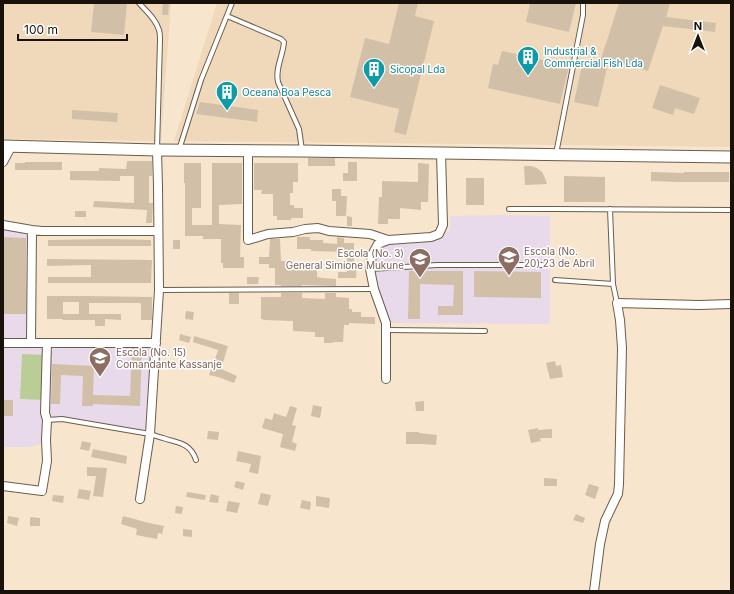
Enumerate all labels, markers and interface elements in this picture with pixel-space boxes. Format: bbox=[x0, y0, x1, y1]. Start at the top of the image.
scale bar bbox=[18, 16, 127, 42]
north arrow bbox=[678, 16, 718, 56]
text: N bbox=[694, 19, 702, 33]
text: 100 m bbox=[24, 22, 58, 37]
building icon: Industrial & Commercial Fish Lda bbox=[515, 44, 541, 77]
place label: Industrial & Commercial Fish Lda bbox=[544, 45, 643, 69]
building icon: Sicopal Lda bbox=[361, 56, 387, 89]
place label: Sicopal Lda bbox=[390, 63, 445, 75]
building icon: Oceana Boa Pesca bbox=[214, 79, 240, 112]
place label: Oceana Boa Pesca bbox=[242, 86, 331, 98]
school or university icon: Escola (No. 20) 23 de Abril bbox=[496, 244, 522, 277]
place label: Escola (No. 20) 23 de Abril bbox=[524, 245, 595, 269]
school or university icon: Escola (No. 3) General Simione Mukune bbox=[407, 246, 433, 279]
place label: Escola (No. 3) General Simione Mukune bbox=[286, 247, 404, 271]
school or university icon: Escola (No. 15) Comandante Kassanje bbox=[87, 345, 113, 378]
place label: Escola (No. 15) Comandante Kassanje bbox=[116, 346, 222, 370]

